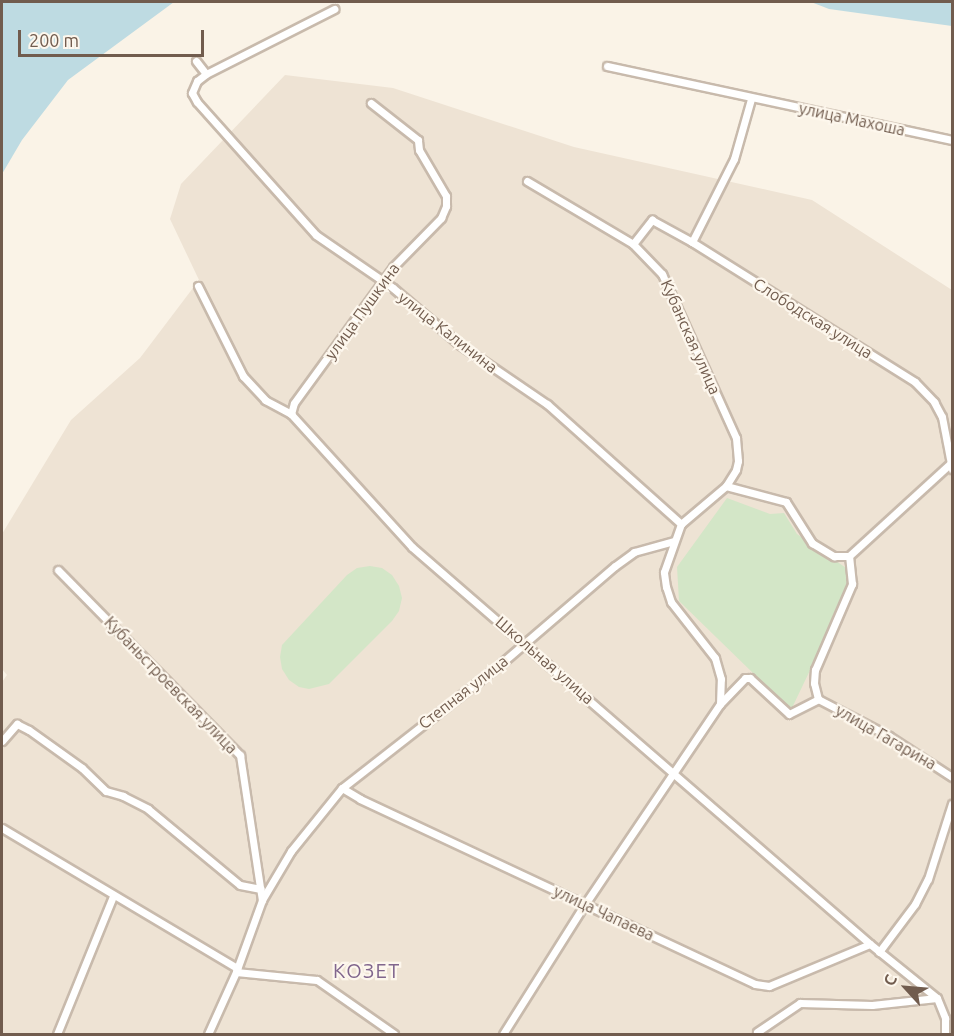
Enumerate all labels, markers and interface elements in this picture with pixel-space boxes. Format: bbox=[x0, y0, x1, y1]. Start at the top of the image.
scale bar bbox=[21, 18, 207, 56]
text: 200 m bbox=[29, 30, 79, 50]
street label: улица Махоша bbox=[797, 98, 907, 140]
street label: улица Пушкина bbox=[321, 259, 403, 363]
street label: Слободская улица bbox=[750, 274, 876, 362]
street label: Кубанская улица bbox=[657, 277, 725, 397]
street label: улица Калинина bbox=[395, 287, 501, 377]
street label: Кубаньстроевская улица bbox=[100, 612, 242, 758]
street label: Школьная улица bbox=[492, 612, 598, 708]
street label: Степная улица bbox=[414, 651, 512, 733]
street label: улица Гагарина bbox=[832, 700, 940, 774]
street label: улица Чапаева bbox=[551, 881, 657, 945]
district label: КОЗЕТ bbox=[333, 958, 401, 982]
north arrow bbox=[876, 958, 936, 1018]
text: С bbox=[879, 972, 900, 989]

